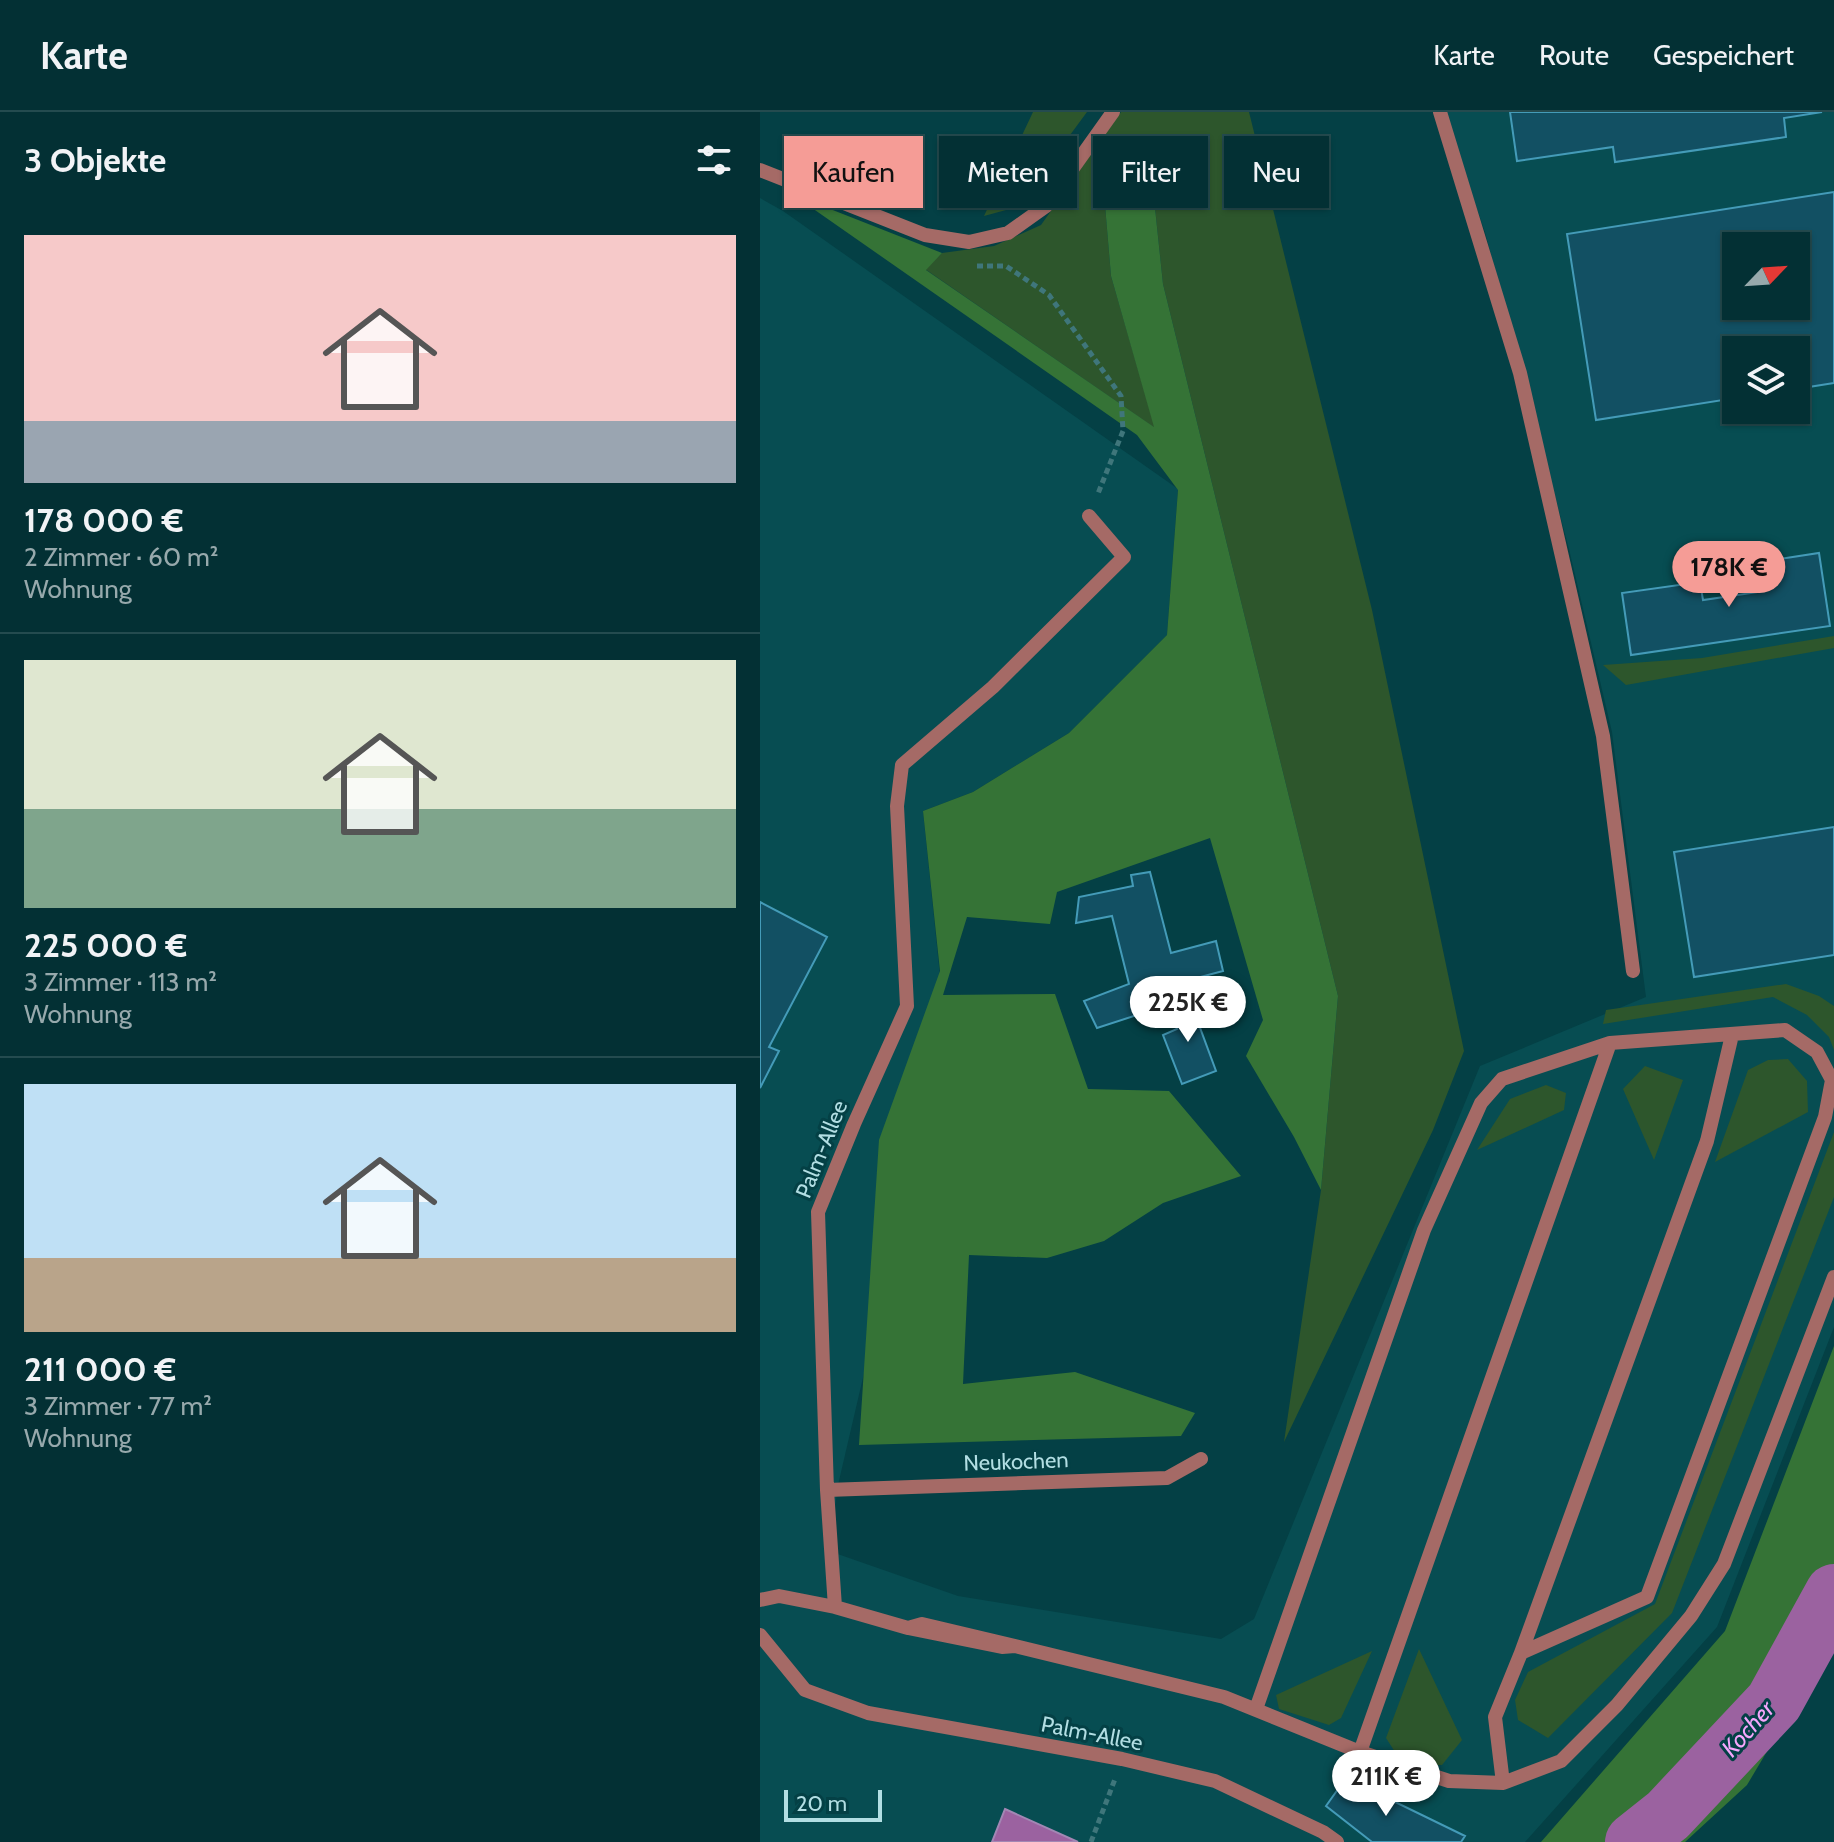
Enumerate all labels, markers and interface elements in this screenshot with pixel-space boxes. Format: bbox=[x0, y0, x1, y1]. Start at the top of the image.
text: Karte bbox=[40, 32, 128, 79]
text: Karte bbox=[1433, 38, 1495, 72]
text: Route bbox=[1539, 38, 1609, 72]
text: Gespeichert bbox=[1653, 38, 1794, 72]
chip: Kaufen bbox=[784, 136, 923, 208]
chip: Mieten bbox=[939, 136, 1077, 208]
chip: Filter bbox=[1093, 136, 1208, 208]
chip: Neu bbox=[1224, 136, 1329, 208]
icon: filters bbox=[692, 138, 736, 182]
text: 3 Objekte bbox=[24, 139, 166, 181]
north arrow bbox=[1722, 232, 1810, 320]
map controls bbox=[1722, 232, 1810, 424]
icon: home bbox=[308, 287, 452, 431]
button: layers bbox=[1722, 336, 1810, 424]
text: 178 000 € bbox=[24, 499, 184, 541]
text: 2 Zimmer · 60 m² bbox=[24, 541, 218, 573]
pin: 178K € bbox=[1664, 541, 1794, 609]
text: 178K € bbox=[1690, 551, 1768, 583]
text: Wohnung bbox=[24, 573, 132, 605]
icon: home bbox=[308, 712, 452, 856]
text: 225 000 € bbox=[24, 924, 187, 966]
text: 3 Zimmer · 113 m² bbox=[24, 966, 217, 998]
pin: 225K € bbox=[1123, 976, 1253, 1044]
text: 225K € bbox=[1148, 986, 1228, 1018]
text: Wohnung bbox=[24, 998, 132, 1030]
street label: Palm-Allee bbox=[790, 1096, 853, 1202]
icon: home bbox=[308, 1136, 452, 1280]
text: 211 000 € bbox=[24, 1348, 176, 1390]
text: 3 Zimmer · 77 m² bbox=[24, 1390, 212, 1422]
text: Wohnung bbox=[24, 1422, 132, 1454]
street label: Neukochen bbox=[963, 1446, 1069, 1477]
water label: Kocher bbox=[1715, 1694, 1781, 1763]
street label: Palm-Allee bbox=[1039, 1710, 1145, 1757]
pin: 211K € bbox=[1321, 1750, 1451, 1818]
text: 211K € bbox=[1350, 1760, 1422, 1792]
scale bar bbox=[784, 1786, 882, 1822]
text: 20 m bbox=[796, 1790, 847, 1817]

